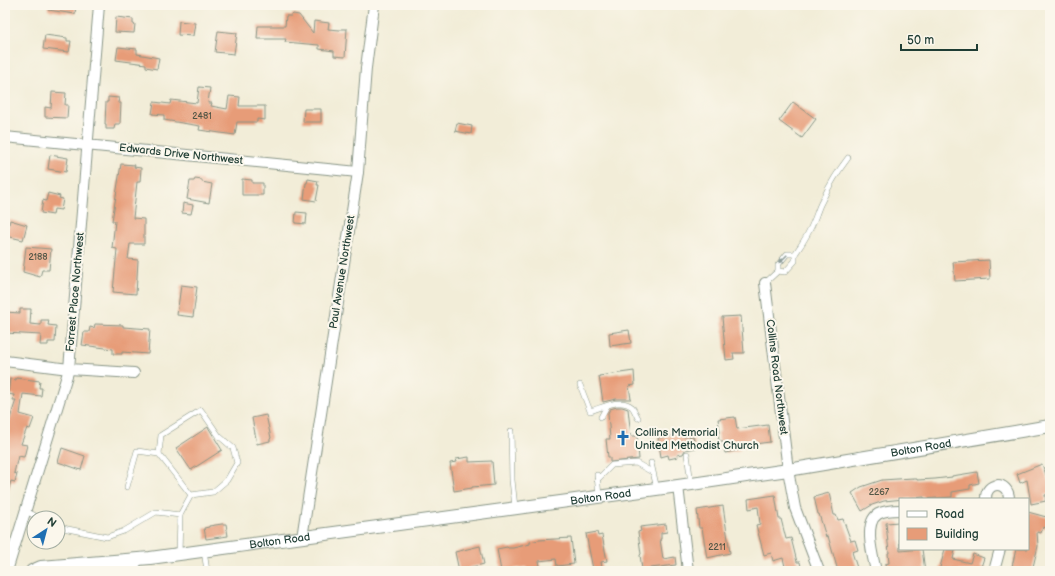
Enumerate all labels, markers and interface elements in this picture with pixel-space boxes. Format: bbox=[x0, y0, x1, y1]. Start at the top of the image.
scale bar bbox=[901, 26, 977, 52]
text: 50 m bbox=[907, 33, 934, 48]
house number: 2481 bbox=[192, 111, 212, 122]
street label: Edwards Drive Northwest bbox=[118, 141, 244, 167]
street label: Paul Avenue Northwest bbox=[327, 214, 357, 330]
street label: Forrest Place Northwest bbox=[63, 231, 87, 352]
house number: 2188 bbox=[28, 252, 48, 263]
one-way arrow bbox=[778, 254, 788, 264]
street label: Collins Road Northwest bbox=[763, 318, 791, 436]
place label: Collins Memorial United Methodist Church bbox=[635, 426, 759, 452]
church icon: Collins Memorial United Methodist Church bbox=[614, 429, 632, 447]
street label: Bolton Road bbox=[890, 436, 952, 459]
street label: Bolton Road bbox=[569, 486, 632, 507]
house number: 2267 bbox=[869, 487, 890, 498]
legend bbox=[899, 498, 1029, 550]
text: Road bbox=[935, 507, 964, 522]
north arrow bbox=[26, 510, 66, 550]
text: N bbox=[44, 515, 59, 530]
text: Building bbox=[935, 527, 979, 542]
street label: Bolton Road bbox=[248, 530, 311, 551]
house number: 2211 bbox=[708, 542, 726, 553]

